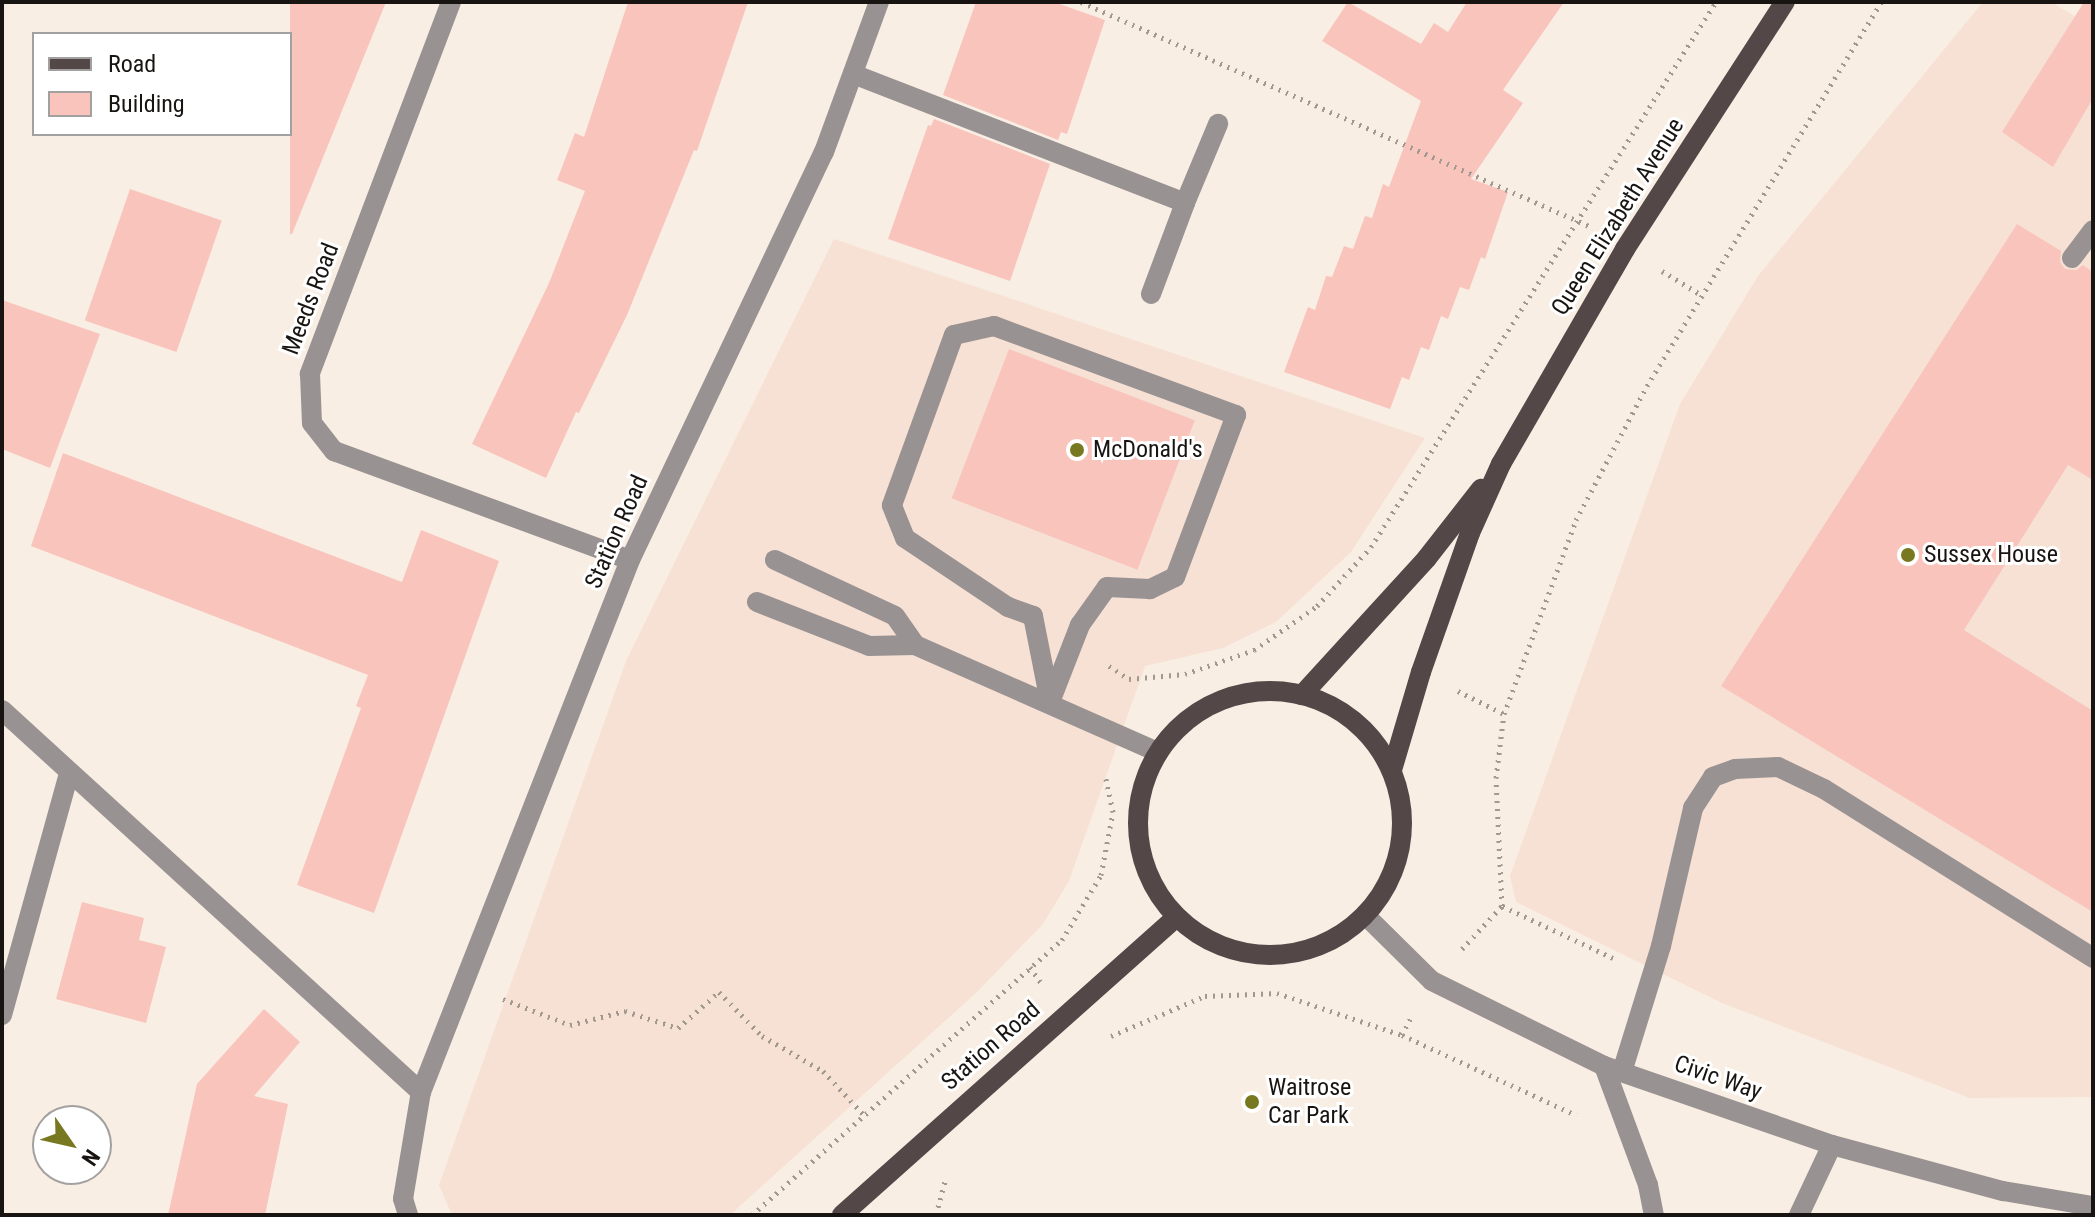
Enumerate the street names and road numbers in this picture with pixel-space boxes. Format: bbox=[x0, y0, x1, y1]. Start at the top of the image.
street label: Queen Elizabeth Avenue bbox=[1546, 113, 1690, 321]
street label: Meeds Road bbox=[277, 239, 345, 359]
street label: Station Road bbox=[579, 471, 655, 593]
street label: Station Road bbox=[936, 995, 1046, 1097]
street label: Civic Way bbox=[1670, 1050, 1766, 1106]

